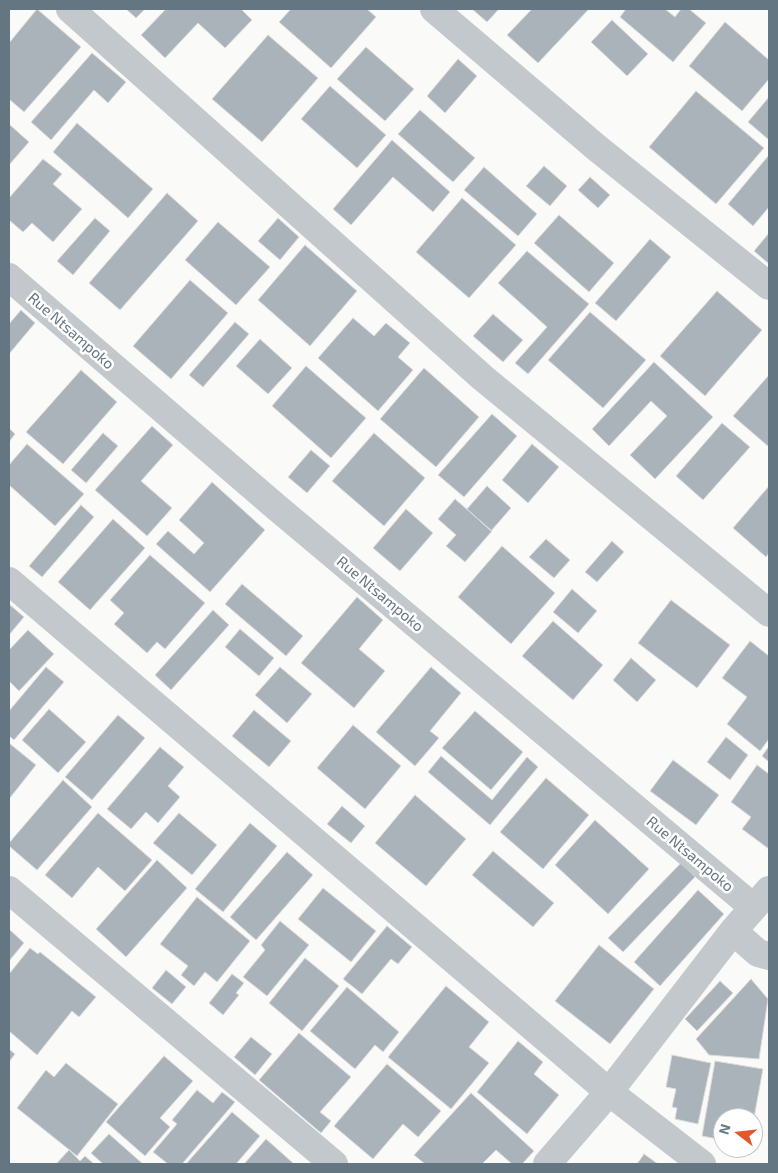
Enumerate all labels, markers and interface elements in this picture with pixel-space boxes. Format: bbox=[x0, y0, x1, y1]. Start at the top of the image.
street label: Rue Ntsampoko bbox=[24, 289, 118, 373]
street label: Rue Ntsampoko bbox=[333, 553, 427, 635]
street label: Rue Ntsampoko bbox=[643, 813, 737, 895]
north arrow bbox=[713, 1108, 763, 1158]
text: N bbox=[714, 1122, 734, 1136]

